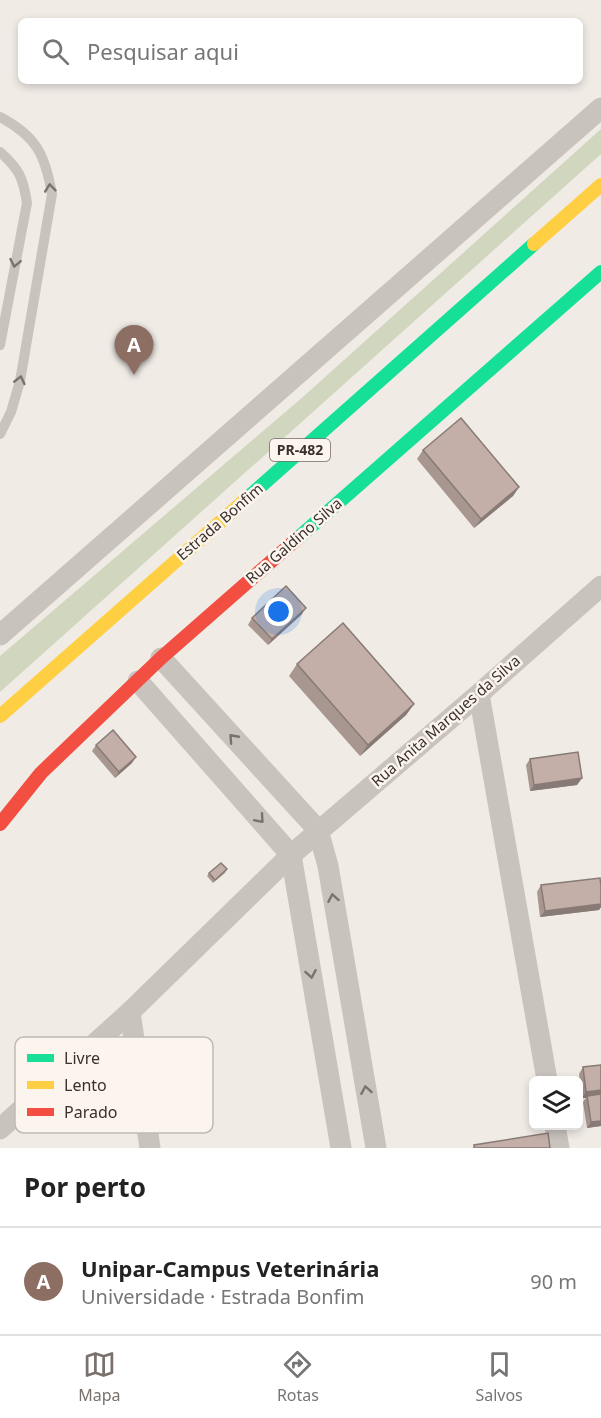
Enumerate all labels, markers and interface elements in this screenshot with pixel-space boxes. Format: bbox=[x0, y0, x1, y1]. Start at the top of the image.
search box bbox=[18, 18, 583, 84]
icon: search bbox=[39, 35, 72, 68]
text: Pesquisar aqui bbox=[87, 36, 239, 66]
one-way arrow bbox=[44, 183, 57, 192]
one-way arrow bbox=[9, 258, 22, 268]
pin: A bbox=[114, 326, 154, 375]
one-way arrow bbox=[12, 375, 25, 385]
road number: PR-482 bbox=[270, 439, 330, 461]
street label: Estrada Bonfim bbox=[172, 478, 267, 564]
street label: Rua Galdino Silva bbox=[241, 493, 346, 588]
your location bbox=[264, 597, 293, 626]
street label: Rua Anita Marques da Silva bbox=[367, 650, 524, 790]
one-way arrow bbox=[230, 734, 241, 745]
one-way arrow bbox=[253, 813, 264, 823]
one-way arrow bbox=[328, 893, 340, 903]
one-way arrow bbox=[304, 969, 317, 979]
legend bbox=[15, 1037, 213, 1133]
text: Livre bbox=[64, 1047, 100, 1069]
text: Lento bbox=[64, 1074, 107, 1096]
map controls bbox=[529, 1076, 583, 1130]
button: layers bbox=[529, 1076, 583, 1130]
one-way arrow bbox=[360, 1086, 373, 1096]
text: Parado bbox=[64, 1101, 117, 1123]
text: Por perto bbox=[24, 1169, 146, 1205]
text: Unipar-Campus Veterinária bbox=[81, 1253, 379, 1283]
text: A bbox=[37, 1268, 50, 1295]
text: 90 m bbox=[530, 1268, 577, 1295]
text: Universidade · Estrada Bonfim bbox=[81, 1283, 364, 1310]
tab: Mapa bbox=[78, 1348, 121, 1406]
tab: Rotas bbox=[277, 1348, 319, 1406]
tab: Salvos bbox=[475, 1348, 523, 1406]

